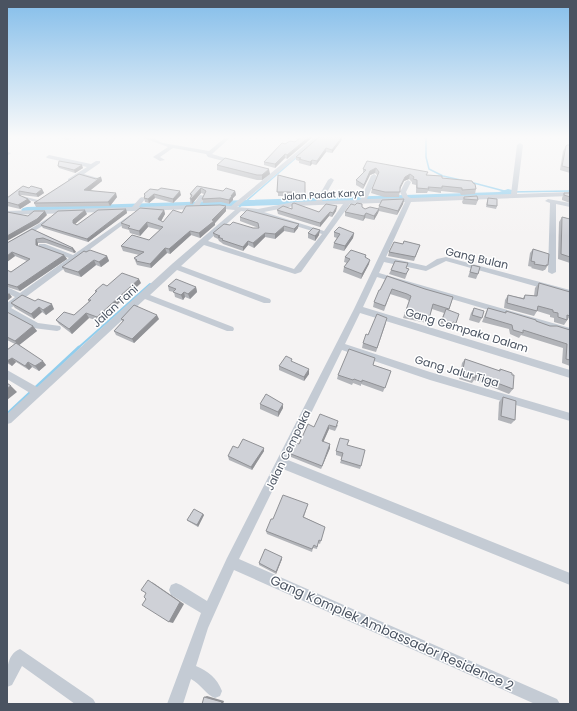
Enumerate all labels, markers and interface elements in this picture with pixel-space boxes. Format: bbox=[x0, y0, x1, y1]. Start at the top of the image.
street label: Jalan Padat Karya bbox=[282, 187, 364, 203]
street label: Gang Bulan bbox=[444, 243, 510, 273]
street label: Jalan Tani bbox=[89, 281, 142, 331]
street label: Gang Cempaka Dalam bbox=[404, 304, 530, 356]
street label: Gang Jalur Tiga bbox=[413, 351, 501, 391]
street label: Jalan Cempaka bbox=[262, 407, 314, 493]
street label: Gang Komplek Ambassador Residence 2 bbox=[267, 570, 517, 696]

